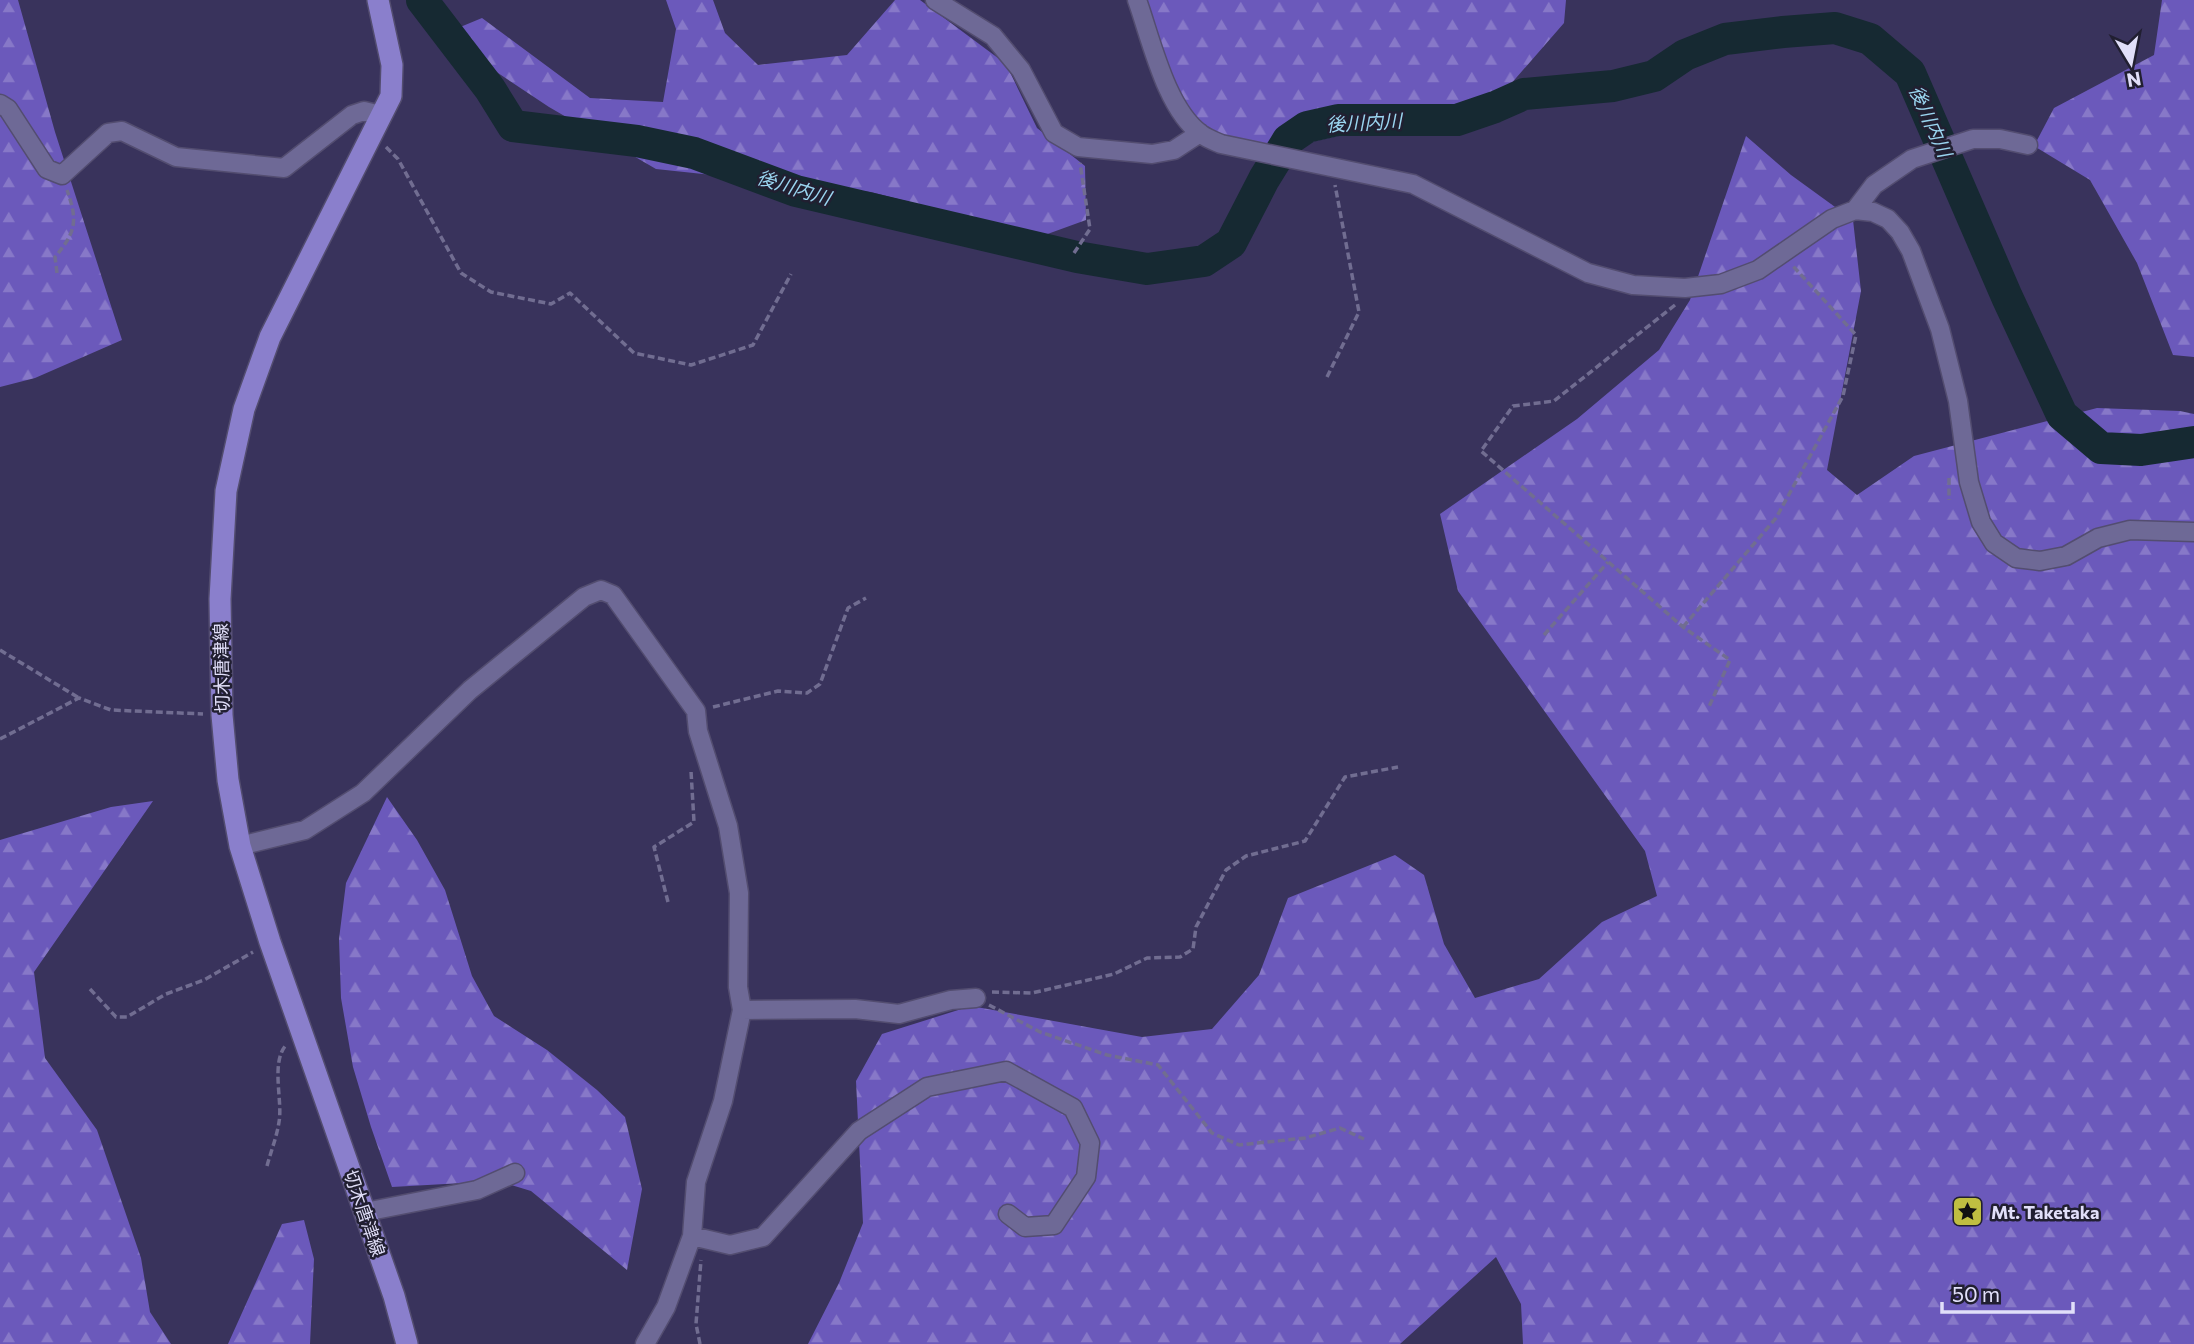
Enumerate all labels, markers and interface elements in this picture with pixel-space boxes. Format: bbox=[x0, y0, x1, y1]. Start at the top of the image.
north arrow bbox=[2096, 28, 2166, 98]
text: N bbox=[2125, 68, 2143, 93]
water label: 後川内川 bbox=[1905, 82, 1958, 162]
water label: 後川内川 bbox=[1325, 108, 1405, 135]
water label: 後川内川 bbox=[754, 165, 836, 210]
street label: 切木唐津線 bbox=[209, 623, 233, 713]
street label: 切木唐津線 bbox=[340, 1167, 390, 1259]
place icon: Mt. Taketaka bbox=[1951, 1195, 1985, 1229]
place label: Mt. Taketaka bbox=[1991, 1201, 2100, 1223]
scale bar bbox=[1942, 1270, 2073, 1314]
text: 50 m bbox=[1952, 1281, 2000, 1306]

